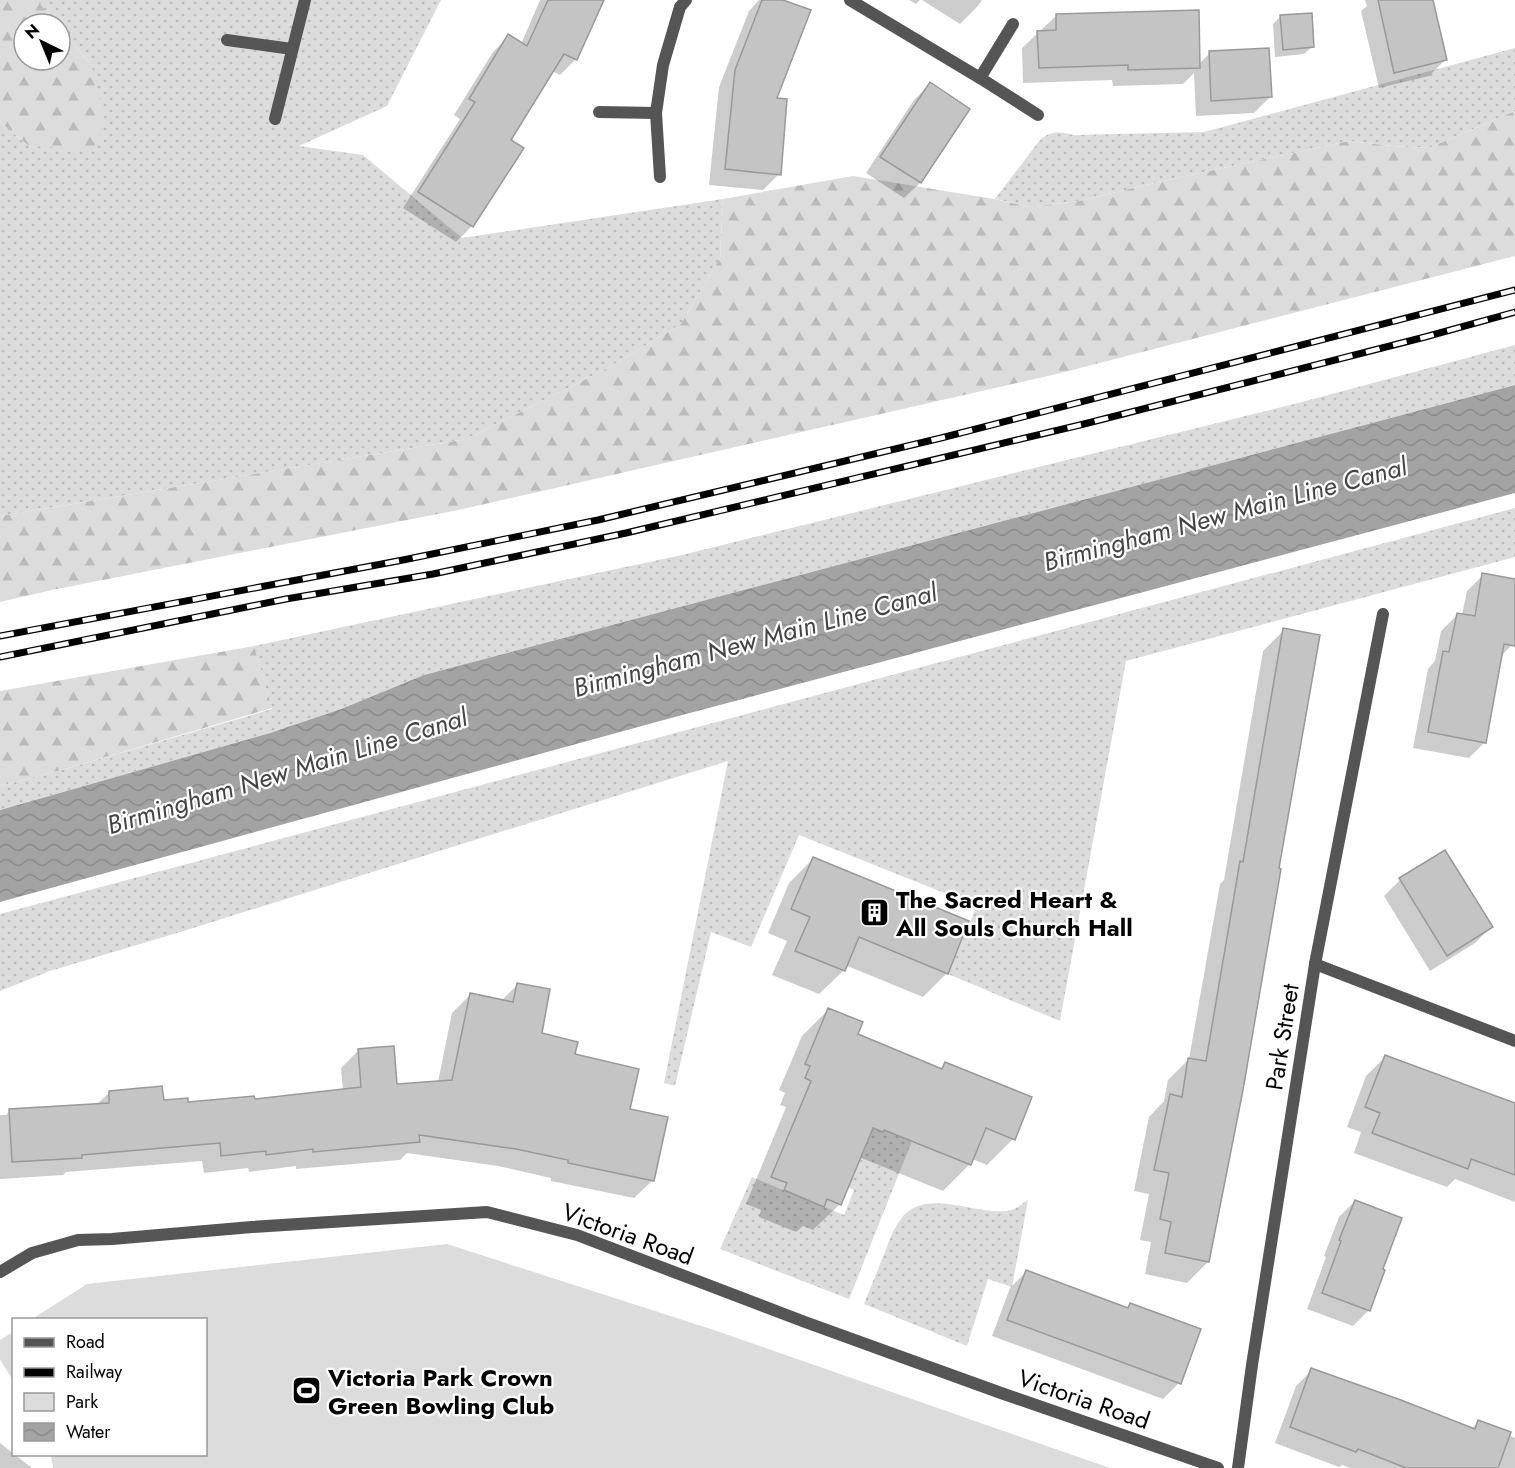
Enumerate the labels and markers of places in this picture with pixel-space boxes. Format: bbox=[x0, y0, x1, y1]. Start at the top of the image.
place label: The Sacred Heart & All Souls Church Hall bbox=[895, 882, 1133, 945]
building icon: The Sacred Heart & All Souls Church Hall bbox=[859, 897, 891, 929]
place label: Victoria Park Crown Green Bowling Club bbox=[327, 1360, 554, 1423]
sports icon: Victoria Park Crown Green Bowling Club bbox=[291, 1375, 323, 1407]

